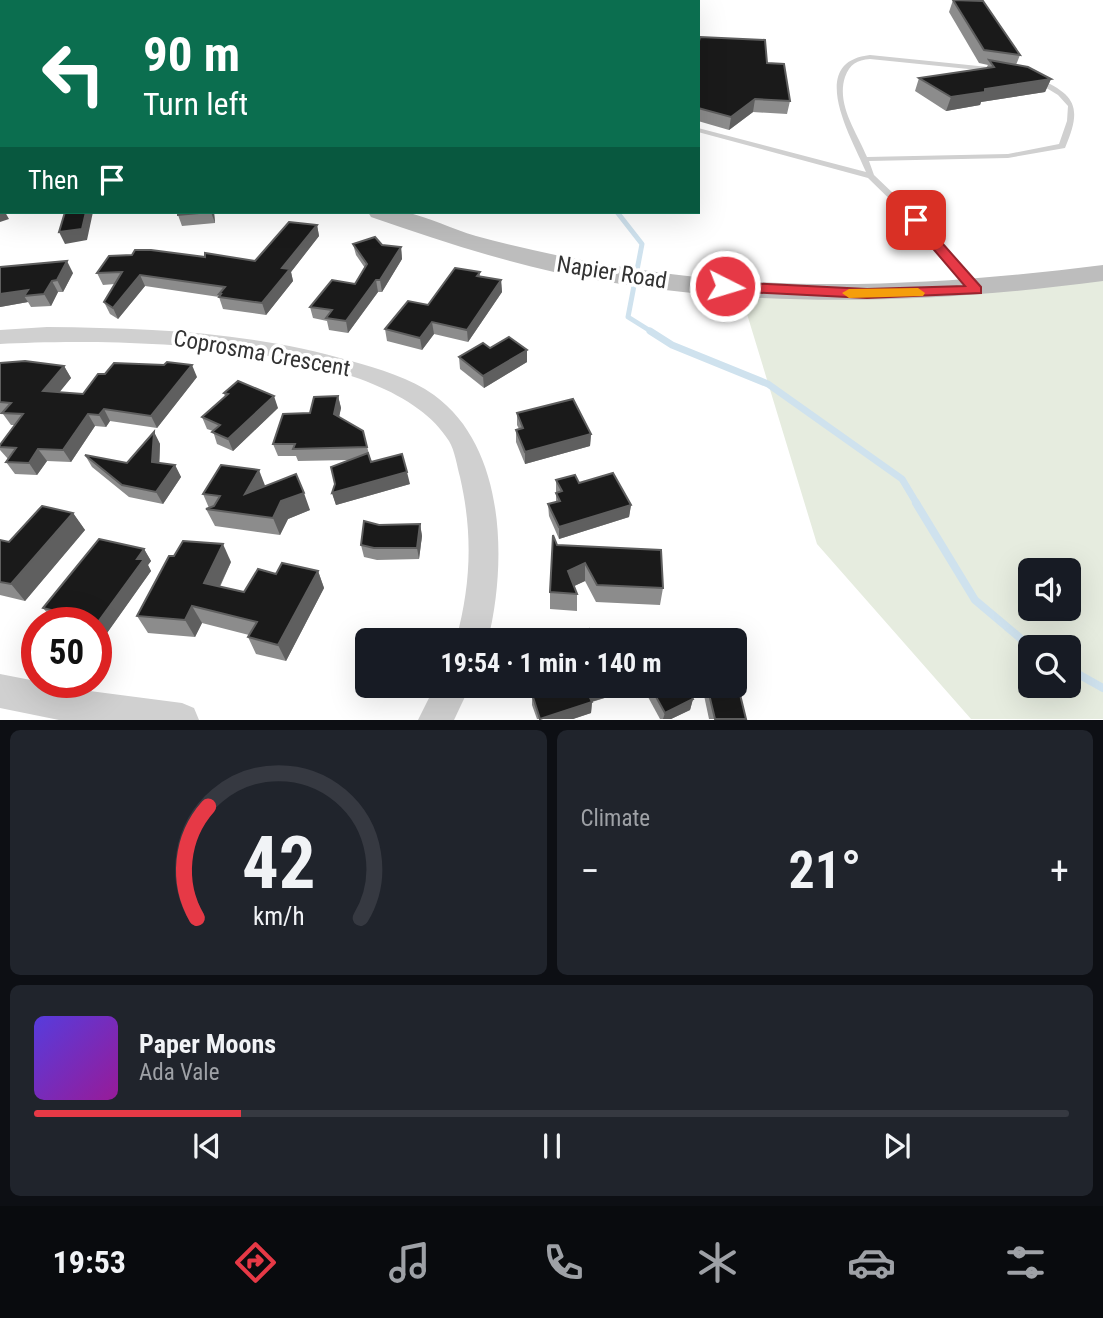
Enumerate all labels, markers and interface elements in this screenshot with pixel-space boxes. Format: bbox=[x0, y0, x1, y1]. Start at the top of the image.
text: 90 m bbox=[143, 26, 240, 83]
icon: left bbox=[28, 28, 119, 119]
text: Turn left bbox=[143, 85, 248, 123]
icon: arrive bbox=[93, 161, 131, 199]
text: Then bbox=[28, 165, 79, 195]
pin bbox=[886, 190, 946, 250]
icon: arrive bbox=[897, 201, 935, 239]
position arrow bbox=[688, 249, 762, 323]
street label: Napier Road bbox=[555, 250, 669, 295]
street label: Coprosma Crescent bbox=[172, 325, 352, 382]
map controls bbox=[1018, 558, 1081, 698]
button: sound bbox=[1018, 558, 1081, 621]
speed limit sign: 50 bbox=[21, 607, 112, 698]
button: search bbox=[1018, 635, 1081, 698]
text: 19:54 · 1 min · 140 m bbox=[441, 648, 661, 678]
text: Climate bbox=[581, 805, 650, 832]
text: 42 bbox=[241, 821, 315, 907]
text: 21° bbox=[788, 840, 861, 901]
text: − bbox=[581, 849, 600, 893]
text: + bbox=[1050, 849, 1069, 893]
text: km/h bbox=[253, 902, 304, 931]
text: Paper Moons bbox=[139, 1029, 276, 1059]
text: Ada Vale bbox=[139, 1059, 219, 1086]
icon: previous bbox=[188, 1127, 226, 1165]
icon: pause bbox=[533, 1127, 571, 1165]
icon: next bbox=[878, 1127, 916, 1165]
icon: directions bbox=[231, 1238, 280, 1287]
icon: music bbox=[385, 1238, 434, 1287]
icon: phone bbox=[539, 1238, 588, 1287]
icon: climate bbox=[693, 1238, 742, 1287]
icon: car bbox=[847, 1238, 896, 1287]
icon: filters bbox=[1001, 1238, 1050, 1287]
text: 19:53 bbox=[53, 1243, 126, 1281]

